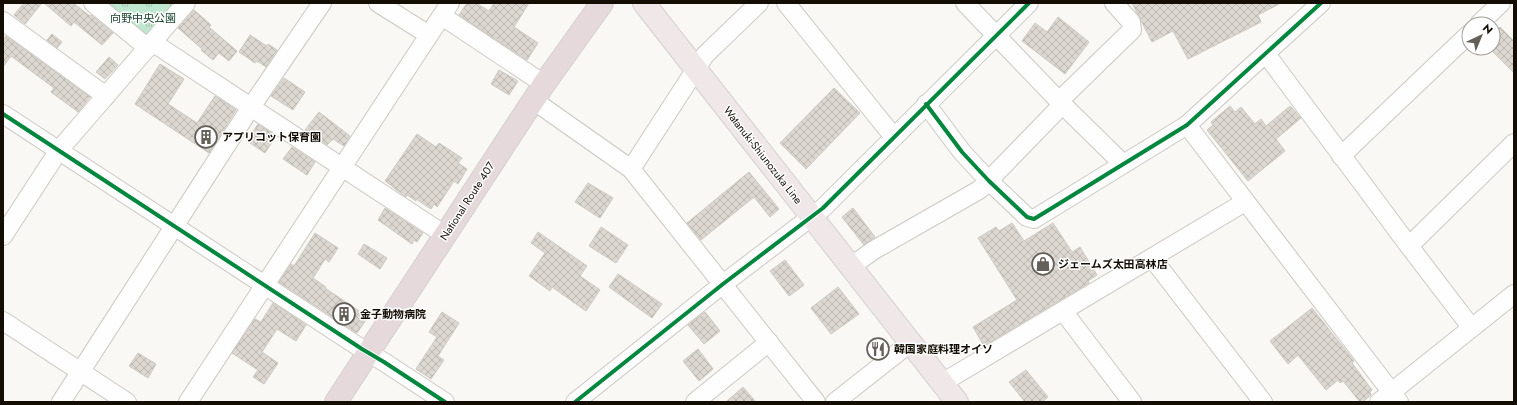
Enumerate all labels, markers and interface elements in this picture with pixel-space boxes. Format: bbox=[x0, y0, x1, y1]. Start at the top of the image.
park label: 向野中央公園 bbox=[110, 10, 176, 26]
north arrow bbox=[1461, 16, 1501, 56]
text: N bbox=[1479, 20, 1497, 38]
street label: Watanuki-Shiunozuka Line bbox=[720, 103, 806, 207]
building icon: アプリコット保育園 bbox=[193, 124, 219, 150]
place label: アプリコット保育園 bbox=[222, 129, 321, 145]
street label: National Route 407 bbox=[436, 158, 498, 243]
shop icon: ジェームズ太田高林店 bbox=[1030, 251, 1056, 277]
place label: ジェームズ太田高林店 bbox=[1058, 256, 1168, 272]
building icon: 金子動物病院 bbox=[331, 301, 357, 327]
place label: 金子動物病院 bbox=[360, 306, 426, 322]
restaurant icon: 韓国家庭料理オイソ bbox=[865, 336, 891, 362]
place label: 韓国家庭料理オイソ bbox=[894, 341, 993, 357]

